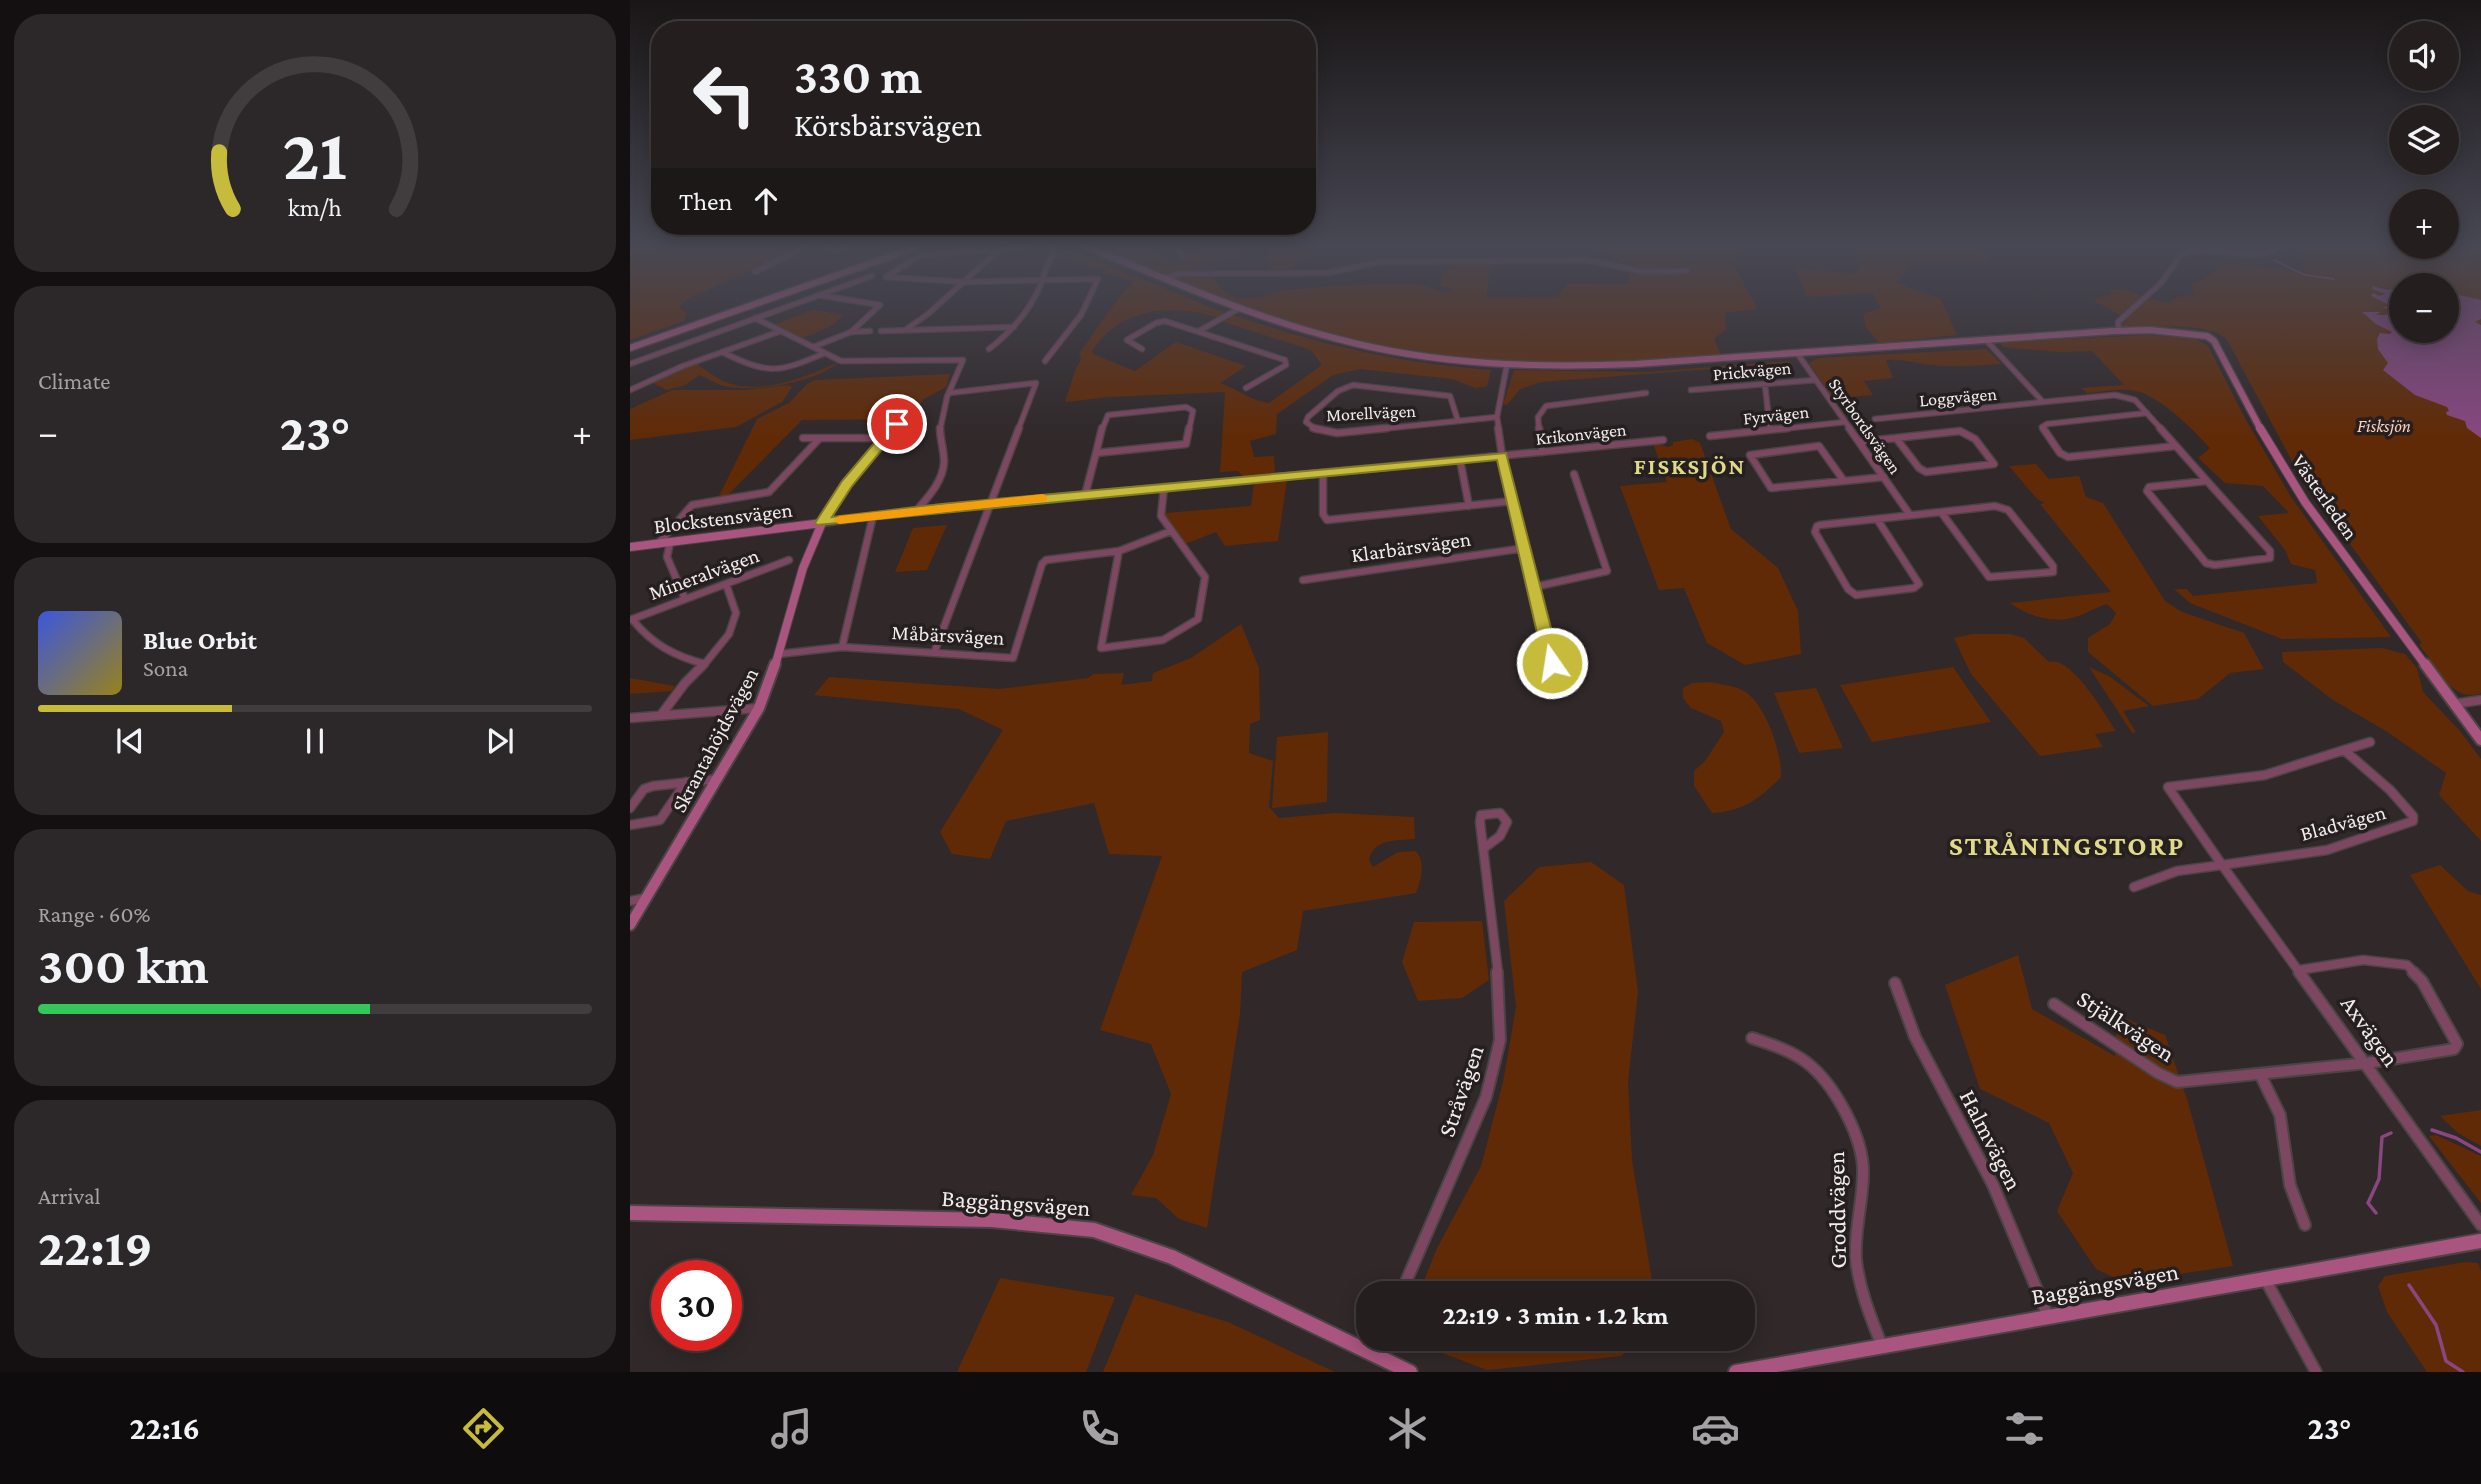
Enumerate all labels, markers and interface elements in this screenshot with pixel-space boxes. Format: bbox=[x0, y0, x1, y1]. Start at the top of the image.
map controls bbox=[2389, 21, 2459, 343]
button: sound bbox=[2389, 21, 2459, 91]
icon: left bbox=[679, 49, 770, 140]
text: 330 m bbox=[794, 49, 922, 104]
button: layers bbox=[2389, 105, 2459, 175]
text: Körsbärsvägen bbox=[794, 107, 982, 143]
text: 21 bbox=[283, 114, 347, 195]
icon: ahead bbox=[747, 182, 785, 220]
text: Then bbox=[679, 187, 733, 216]
button: + bbox=[2389, 189, 2459, 259]
text: km/h bbox=[288, 194, 342, 221]
button: − bbox=[2389, 273, 2459, 343]
street label: Prickvägen bbox=[1712, 358, 1792, 384]
text: Climate bbox=[38, 368, 110, 394]
street label: Styrbordsvägen bbox=[1825, 374, 1906, 478]
street label: Loggvägen bbox=[1918, 384, 1998, 410]
pin bbox=[867, 394, 927, 454]
street label: Morellvägen bbox=[1326, 401, 1417, 425]
street label: Fyrvägen bbox=[1742, 402, 1810, 428]
text: 23° bbox=[279, 403, 351, 461]
icon: arrive bbox=[878, 405, 916, 443]
text: − bbox=[38, 411, 58, 453]
text: + bbox=[572, 411, 592, 453]
park label: Fisksjön bbox=[2357, 416, 2411, 437]
street label: Krikonvägen bbox=[1535, 419, 1628, 449]
street label: Västerleden bbox=[2287, 450, 2363, 544]
district label: FISKSJÖN bbox=[1634, 453, 1746, 479]
street label: Blockstensvägen bbox=[652, 498, 794, 538]
street label: Klarbärsvägen bbox=[1350, 527, 1472, 567]
street label: Mineralvägen bbox=[646, 543, 762, 605]
street label: Måbärsvägen bbox=[891, 620, 1005, 650]
text: Blue Orbit bbox=[143, 626, 257, 655]
position arrow bbox=[1515, 626, 1589, 700]
text: Sona bbox=[143, 655, 188, 681]
street label: Skrantahöjdsvägen bbox=[667, 664, 763, 816]
icon: previous bbox=[111, 722, 149, 760]
icon: pause bbox=[296, 722, 334, 760]
icon: next bbox=[481, 722, 519, 760]
street label: Bladvägen bbox=[2298, 800, 2388, 846]
district label: STRÅNINGSTORP bbox=[1949, 830, 2185, 861]
text: Range · 60% bbox=[38, 901, 151, 927]
text: 300 km bbox=[38, 936, 209, 994]
street label: Stjälkvägen bbox=[2073, 984, 2180, 1067]
street label: Axvägen bbox=[2336, 990, 2405, 1071]
street label: Stråvägen bbox=[1432, 1041, 1489, 1140]
street label: Halmvägen bbox=[1955, 1085, 2028, 1195]
street label: Groddvägen bbox=[1822, 1151, 1851, 1269]
text: Arrival bbox=[38, 1183, 101, 1209]
street label: Baggängsvägen bbox=[941, 1184, 1091, 1221]
text: 22:19 bbox=[38, 1218, 153, 1276]
street label: Baggängsvägen bbox=[2029, 1257, 2181, 1310]
speed limit sign: 30 bbox=[651, 1260, 742, 1351]
text: 22:19 · 3 min · 1.2 km bbox=[1443, 1301, 1668, 1330]
icon: directions bbox=[459, 1404, 508, 1453]
icon: music bbox=[767, 1404, 816, 1453]
icon: phone bbox=[1075, 1404, 1124, 1453]
icon: climate bbox=[1383, 1404, 1432, 1453]
icon: car bbox=[1691, 1404, 1740, 1453]
icon: filters bbox=[2000, 1404, 2049, 1453]
text: 22:16 bbox=[130, 1410, 200, 1446]
text: 23° bbox=[2308, 1410, 2351, 1446]

